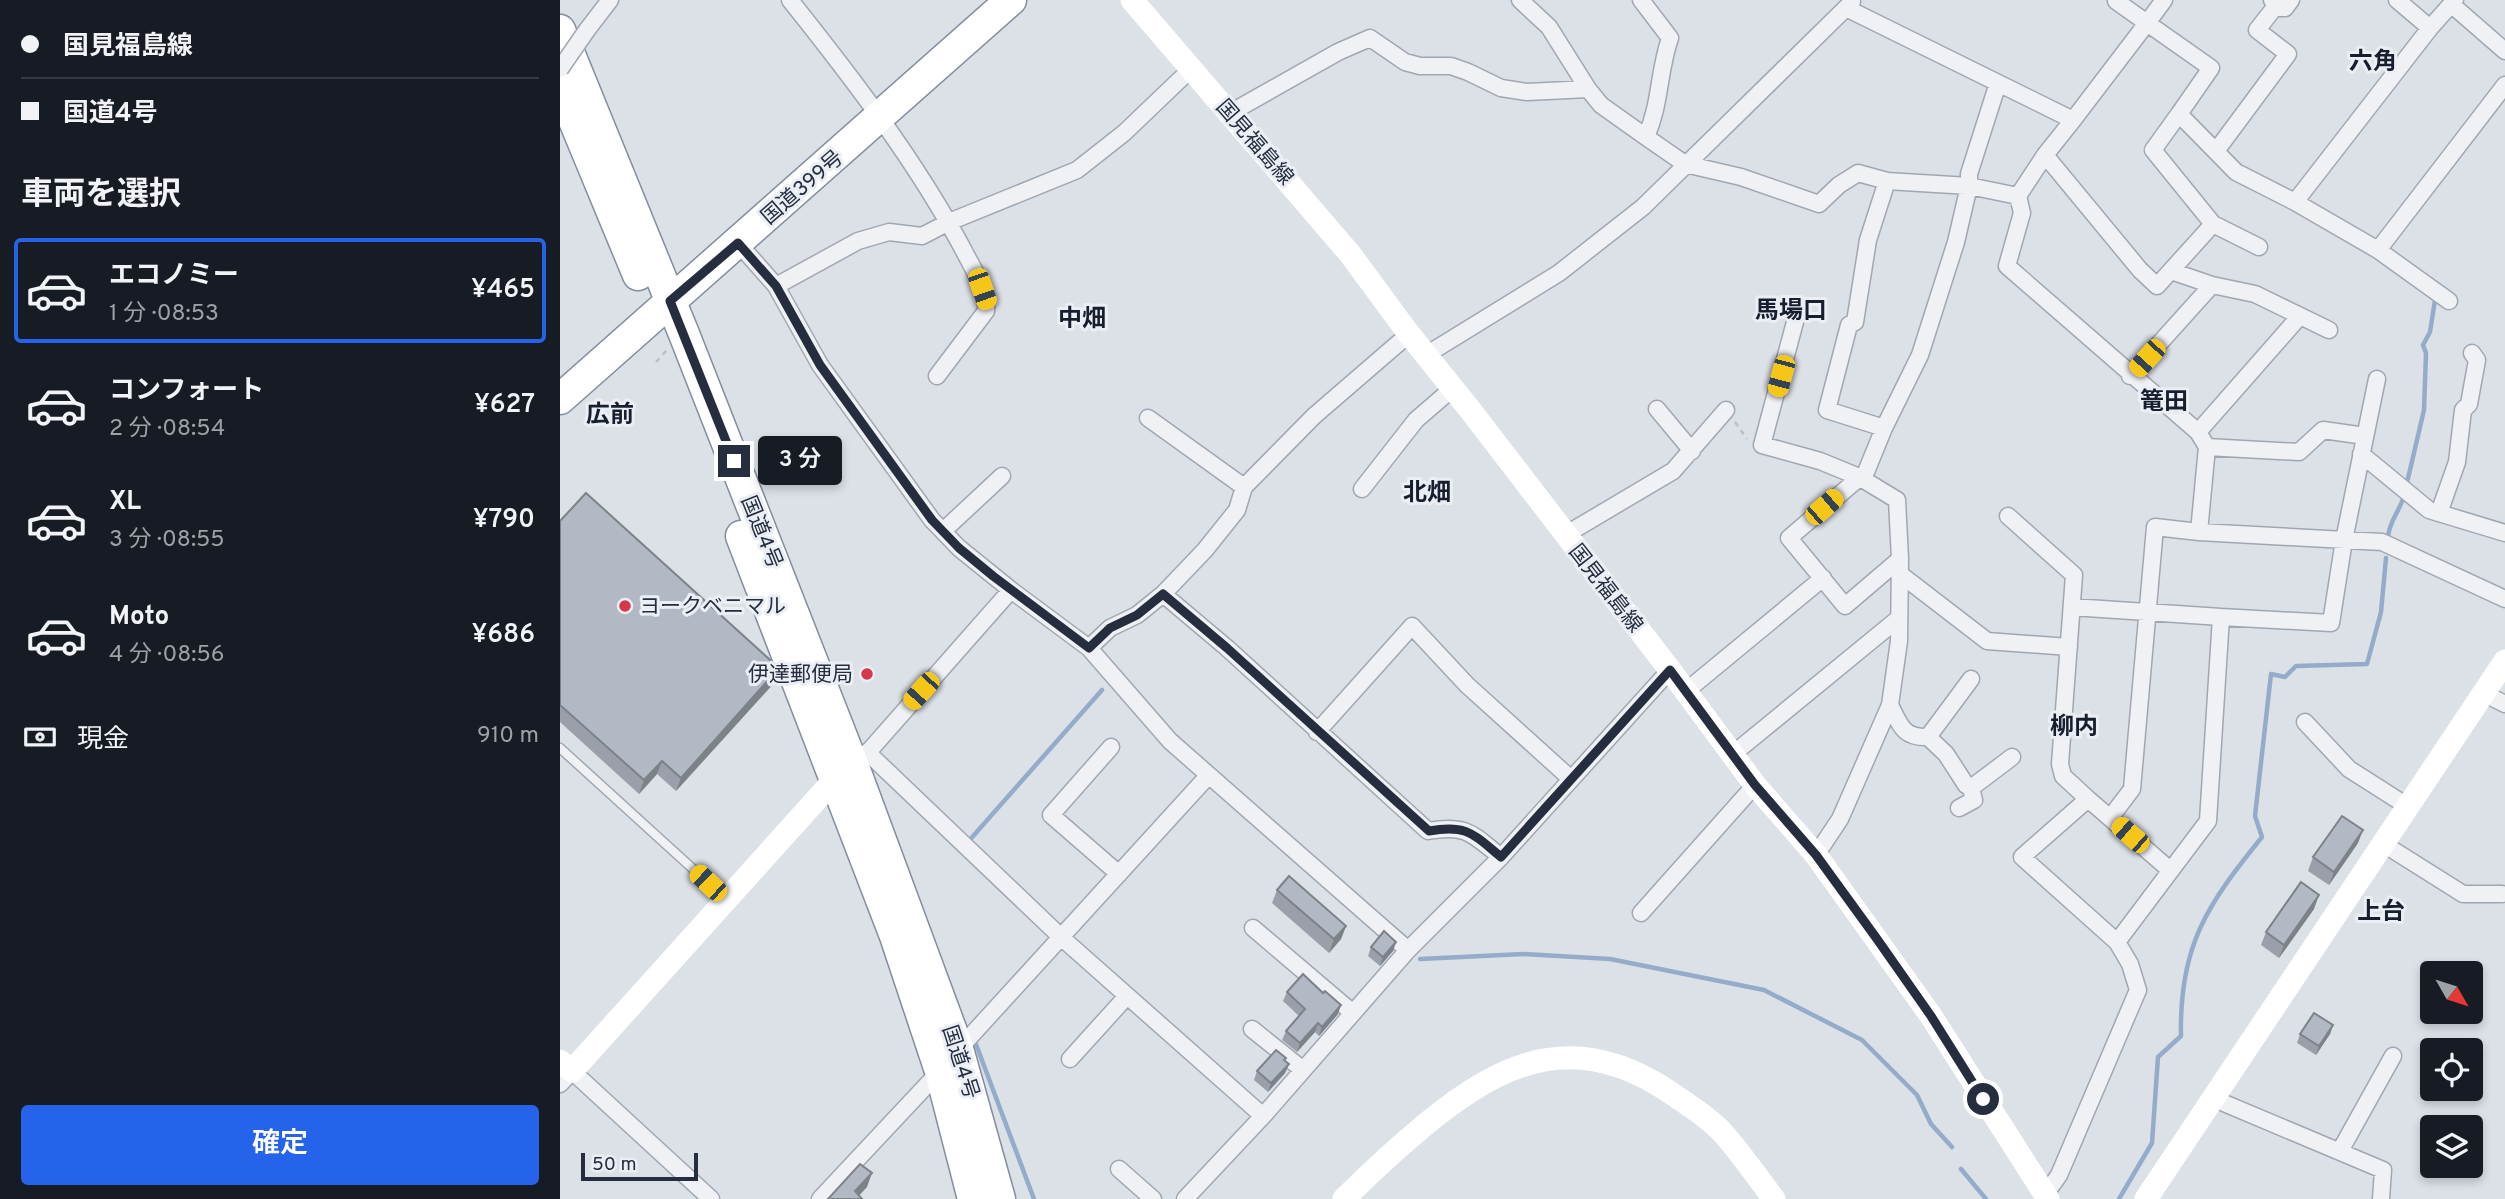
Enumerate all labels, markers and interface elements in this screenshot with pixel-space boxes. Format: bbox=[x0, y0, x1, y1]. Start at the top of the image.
text: 国見福島線 bbox=[63, 31, 193, 64]
district label: 六角 bbox=[2349, 48, 2397, 78]
street label: 国見福島線 bbox=[1209, 95, 1298, 191]
text: 国道4号 bbox=[63, 98, 158, 131]
street label: 国道399号 bbox=[756, 145, 850, 231]
text: 車両を選択 bbox=[21, 176, 181, 216]
icon: car bbox=[25, 259, 88, 322]
text: エコノミー bbox=[109, 260, 239, 293]
car bbox=[966, 266, 999, 312]
text: ¥465 bbox=[471, 274, 535, 307]
district label: 馬場口 bbox=[1755, 297, 1827, 327]
text: 1 分 · 08:53 bbox=[109, 300, 219, 329]
district label: 中畑 bbox=[1058, 305, 1106, 335]
car bbox=[2126, 335, 2169, 381]
car bbox=[1766, 353, 1797, 399]
icon: car bbox=[25, 374, 88, 437]
text: コンフォート bbox=[109, 375, 264, 408]
district label: 篭田 bbox=[2140, 388, 2188, 418]
text: ¥627 bbox=[474, 389, 535, 422]
district label: 広前 bbox=[586, 401, 634, 431]
text: 2 分 · 08:54 bbox=[109, 415, 225, 444]
callout: 3 分 bbox=[758, 436, 842, 486]
route end bbox=[718, 445, 750, 477]
text: 3 分 bbox=[779, 446, 821, 475]
district label: 北畑 bbox=[1403, 479, 1451, 509]
car bbox=[1802, 485, 1847, 529]
text: XL bbox=[109, 486, 141, 519]
icon: car bbox=[25, 489, 88, 552]
street label: 国道4号 bbox=[734, 492, 787, 573]
text: ¥790 bbox=[473, 504, 535, 537]
text: 3 分 · 08:55 bbox=[109, 526, 225, 555]
street label: 国見福島線 bbox=[1562, 539, 1648, 639]
place label: ヨークベニマル bbox=[639, 594, 786, 621]
marker: ヨークベニマル bbox=[617, 598, 633, 614]
text: Moto bbox=[109, 601, 169, 634]
icon: car bbox=[25, 604, 88, 667]
text: ¥686 bbox=[472, 619, 535, 652]
text: 4 分 · 08:56 bbox=[109, 641, 225, 670]
place label: 伊達郵便局 bbox=[748, 662, 853, 689]
marker: 伊達郵便局 bbox=[859, 666, 875, 682]
car bbox=[900, 668, 943, 714]
district label: 柳内 bbox=[2050, 713, 2098, 743]
icon: cash bbox=[21, 718, 59, 756]
text: 910 m bbox=[477, 722, 539, 751]
text: 現金 bbox=[77, 724, 129, 757]
car bbox=[2108, 813, 2153, 857]
car bbox=[686, 861, 731, 905]
district label: 上台 bbox=[2357, 898, 2405, 928]
north arrow bbox=[2420, 961, 2483, 1024]
map controls bbox=[2420, 961, 2483, 1178]
street label: 国道4号 bbox=[935, 1022, 984, 1103]
button: locate bbox=[2420, 1038, 2483, 1101]
route start bbox=[1967, 1083, 1999, 1115]
button: 確定 bbox=[21, 1105, 539, 1185]
button: layers bbox=[2420, 1115, 2483, 1178]
scale bar bbox=[581, 1150, 698, 1182]
text: 50 m bbox=[592, 1153, 637, 1177]

